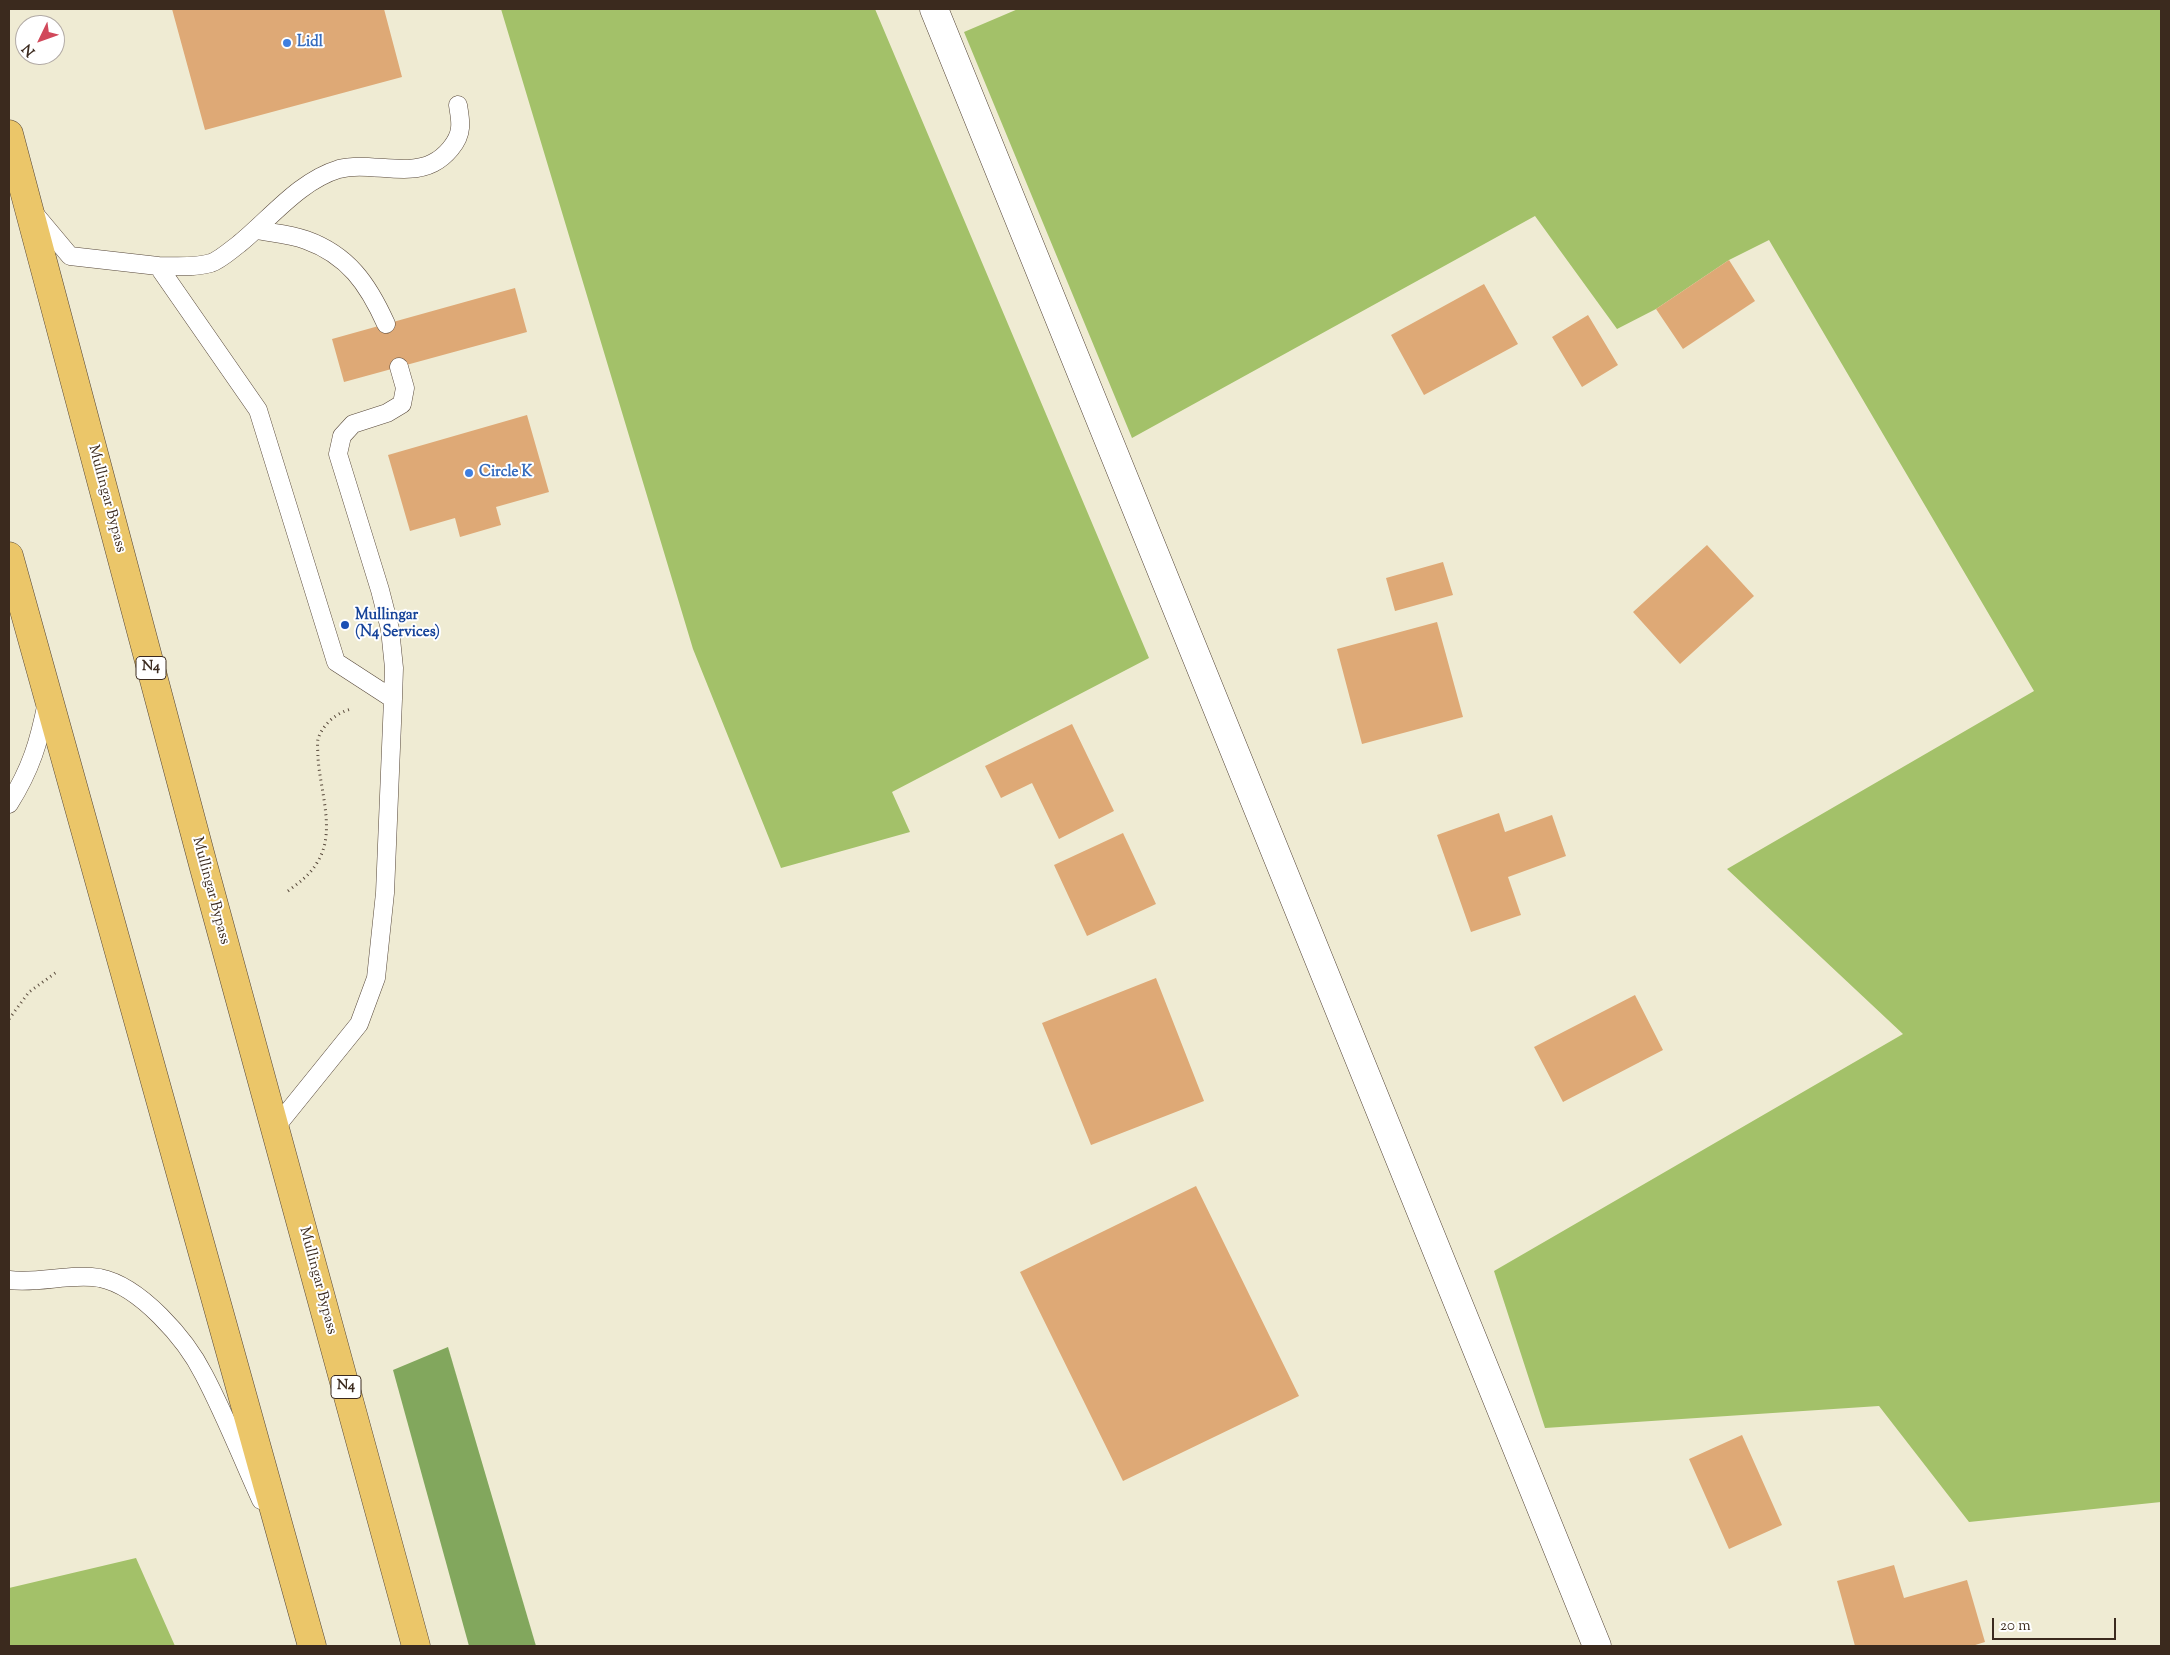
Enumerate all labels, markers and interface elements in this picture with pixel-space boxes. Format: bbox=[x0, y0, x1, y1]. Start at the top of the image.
north arrow bbox=[15, 15, 65, 65]
place label: Lidl bbox=[297, 34, 323, 52]
marker: Lidl bbox=[281, 37, 293, 49]
text: N bbox=[18, 39, 41, 60]
street label: Mullingar Bypass bbox=[83, 443, 129, 555]
place label: Circle K bbox=[479, 464, 532, 482]
marker: Circle K bbox=[463, 467, 475, 479]
place label: Mullingar (N4 Services) bbox=[355, 607, 440, 642]
marker: Mullingar (N4 Services) bbox=[339, 619, 351, 631]
road number: N4 bbox=[136, 656, 166, 680]
street label: Mullingar Bypass bbox=[187, 835, 233, 947]
street label: Mullingar Bypass bbox=[294, 1225, 340, 1337]
road number: N4 bbox=[331, 1375, 361, 1398]
scale bar bbox=[1995, 1608, 2119, 1640]
text: 20 m bbox=[2000, 1616, 2031, 1637]

